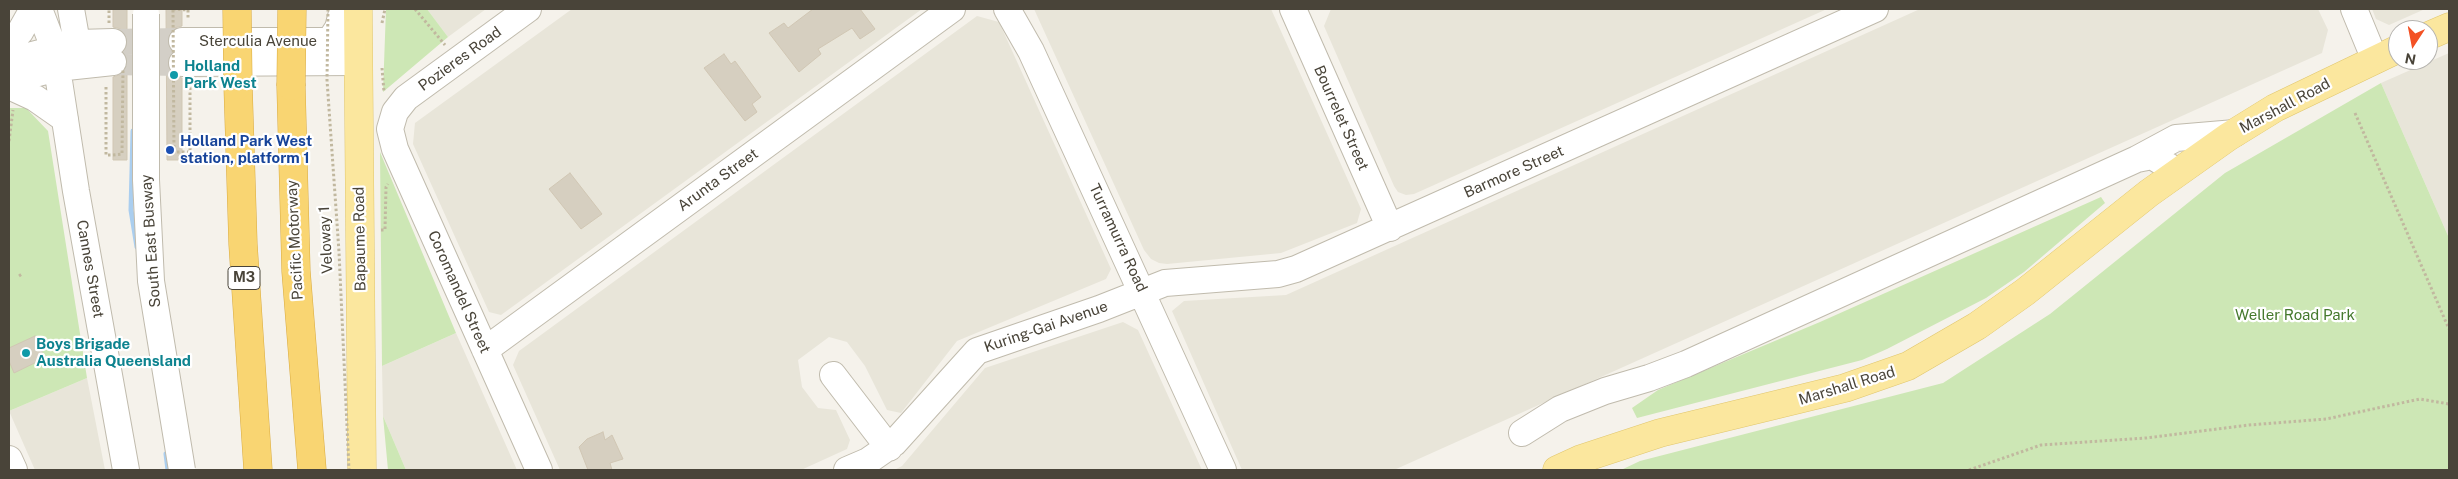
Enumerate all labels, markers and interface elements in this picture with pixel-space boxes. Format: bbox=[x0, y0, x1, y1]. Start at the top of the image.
north arrow bbox=[2388, 20, 2438, 70]
street label: Pozieres Road bbox=[415, 23, 505, 95]
street label: Sterculia Avenue bbox=[199, 32, 317, 50]
text: N bbox=[2403, 50, 2417, 68]
place label: Holland Park West bbox=[184, 57, 257, 92]
street label: Bourrelet Street bbox=[1310, 63, 1372, 173]
marker: Holland Park West bbox=[168, 69, 180, 81]
street label: Marshall Road bbox=[2237, 75, 2333, 137]
place label: Holland Park West station, platform 1 bbox=[180, 132, 312, 167]
street label: Barmore Street bbox=[1461, 142, 1567, 202]
marker: Holland Park West station, platform 1 bbox=[164, 144, 176, 156]
street label: Arunta Street bbox=[674, 145, 762, 215]
street label: South East Busway bbox=[137, 174, 165, 308]
street label: Pacific Motorway bbox=[283, 180, 307, 300]
street label: Turramurra Road bbox=[1085, 181, 1151, 295]
street label: Bapaume Road bbox=[350, 186, 370, 292]
street label: Veloway 1 bbox=[315, 206, 337, 274]
street label: Cannes Street bbox=[73, 219, 107, 319]
street label: Coromandel Street bbox=[424, 228, 494, 356]
road number: M3 bbox=[228, 266, 260, 290]
street label: Kuring-Gai Avenue bbox=[982, 297, 1110, 357]
park label: Weller Road Park bbox=[2235, 306, 2355, 324]
place label: Boys Brigade Australia Queensland bbox=[36, 335, 191, 370]
marker: Boys Brigade Australia Queensland bbox=[20, 347, 32, 359]
street label: Marshall Road bbox=[1797, 363, 1897, 409]

